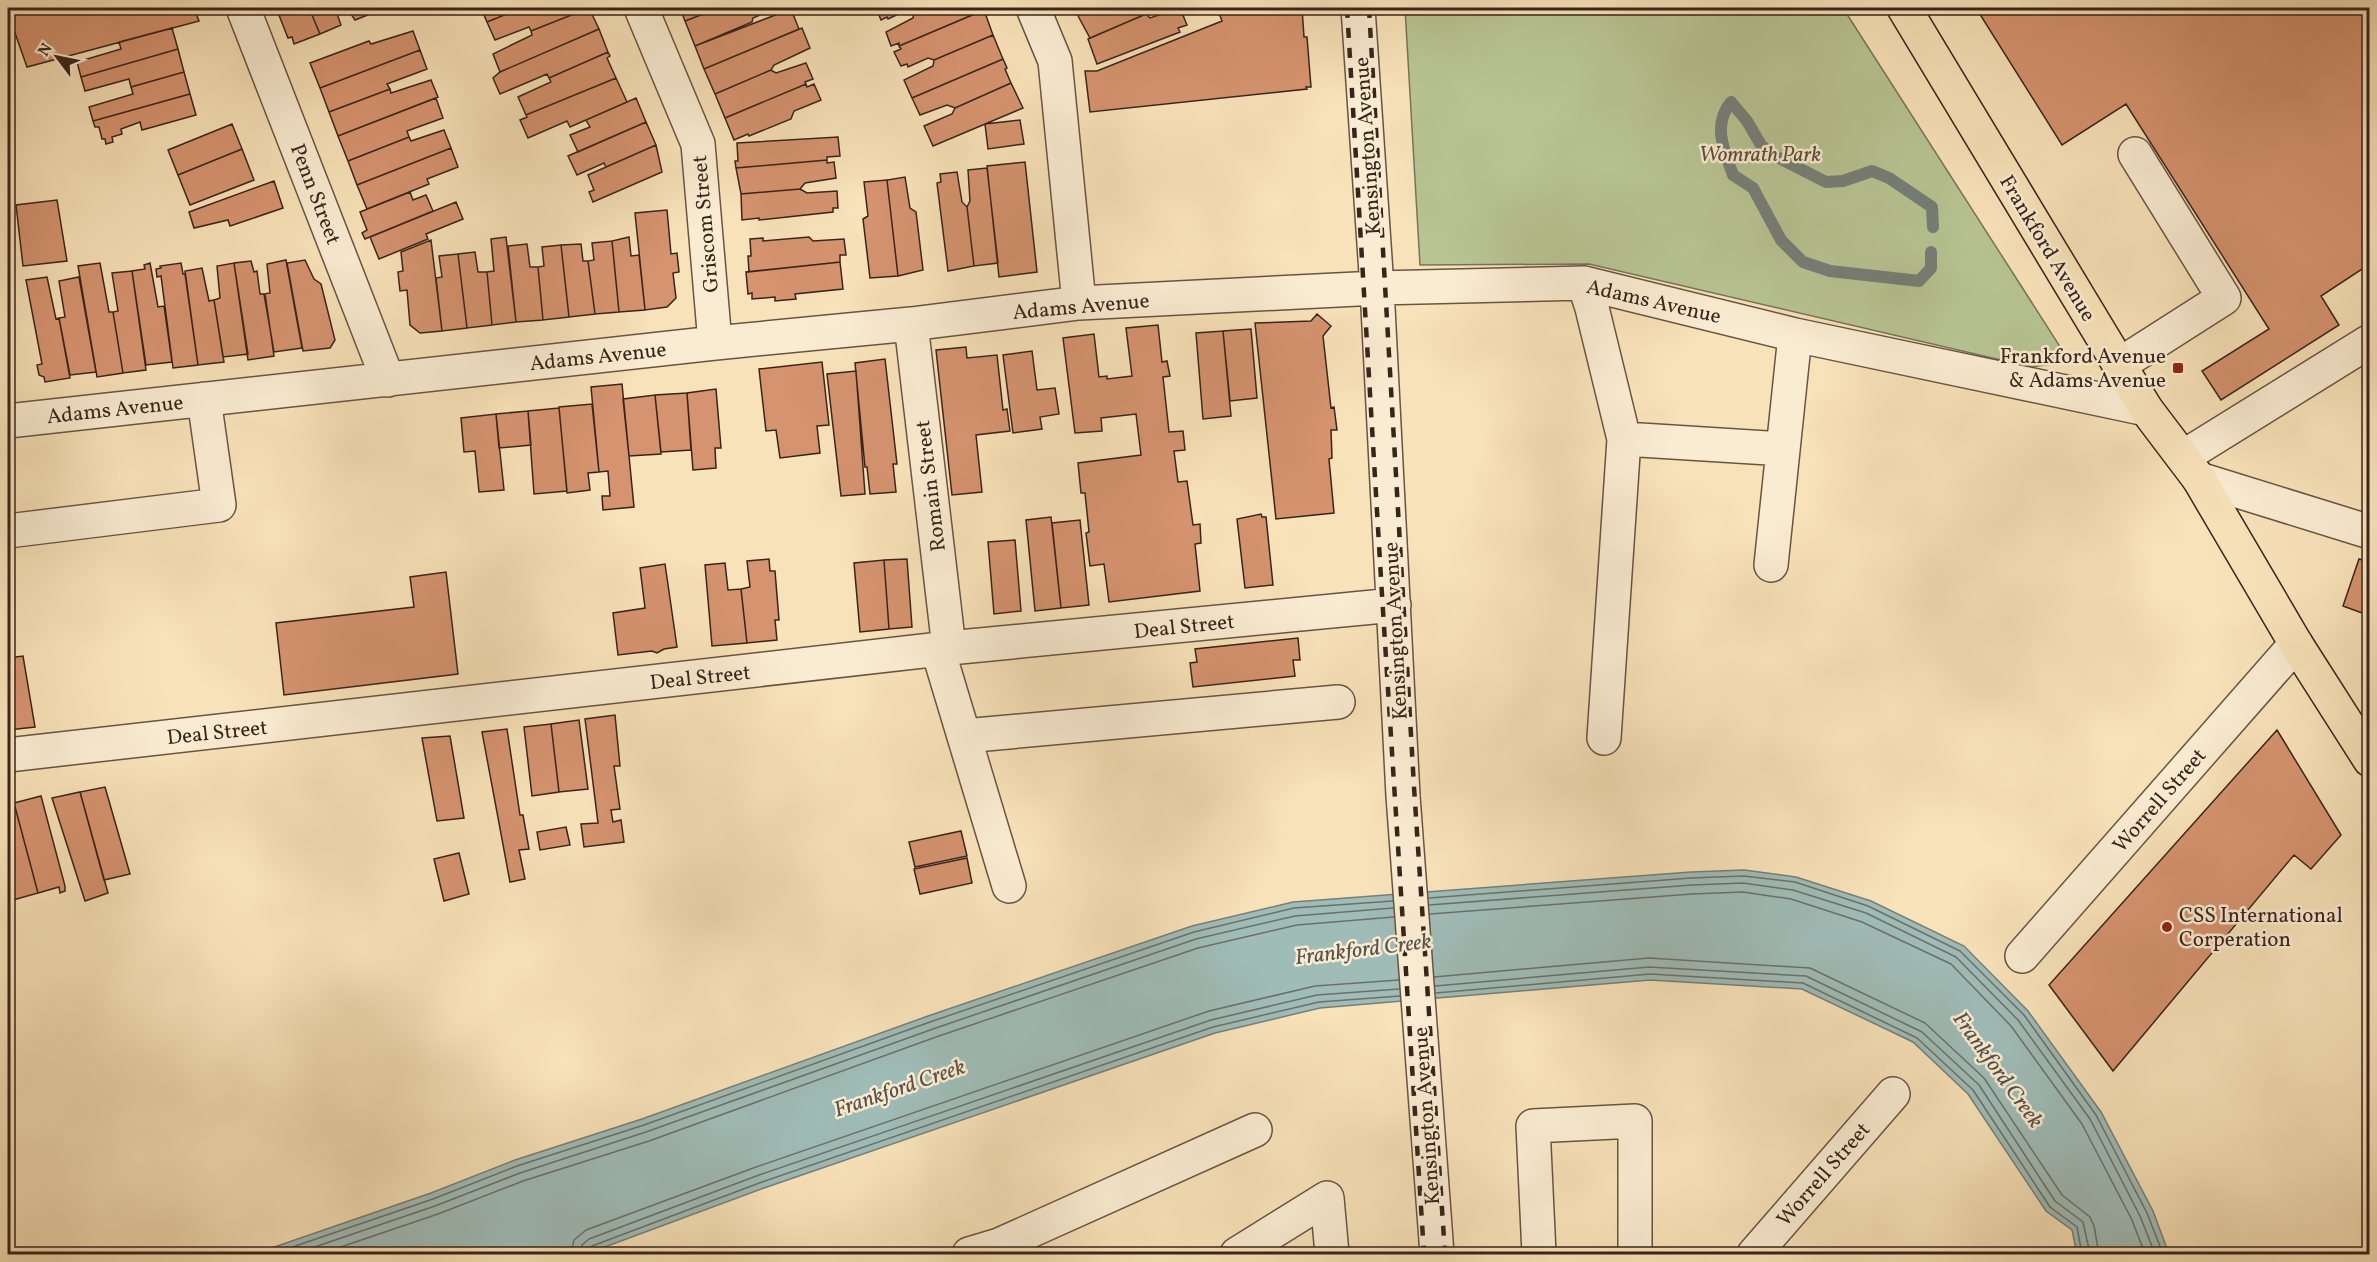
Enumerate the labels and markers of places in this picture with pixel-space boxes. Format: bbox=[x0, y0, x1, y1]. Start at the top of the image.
place label: Frankford Avenue & Adams Avenue bbox=[2000, 343, 2166, 396]
marker: Frankford Avenue & Adams Avenue bbox=[2171, 361, 2185, 375]
place label: CSS International Corperation bbox=[2179, 902, 2343, 955]
marker: CSS International Corperation bbox=[2160, 920, 2174, 934]

